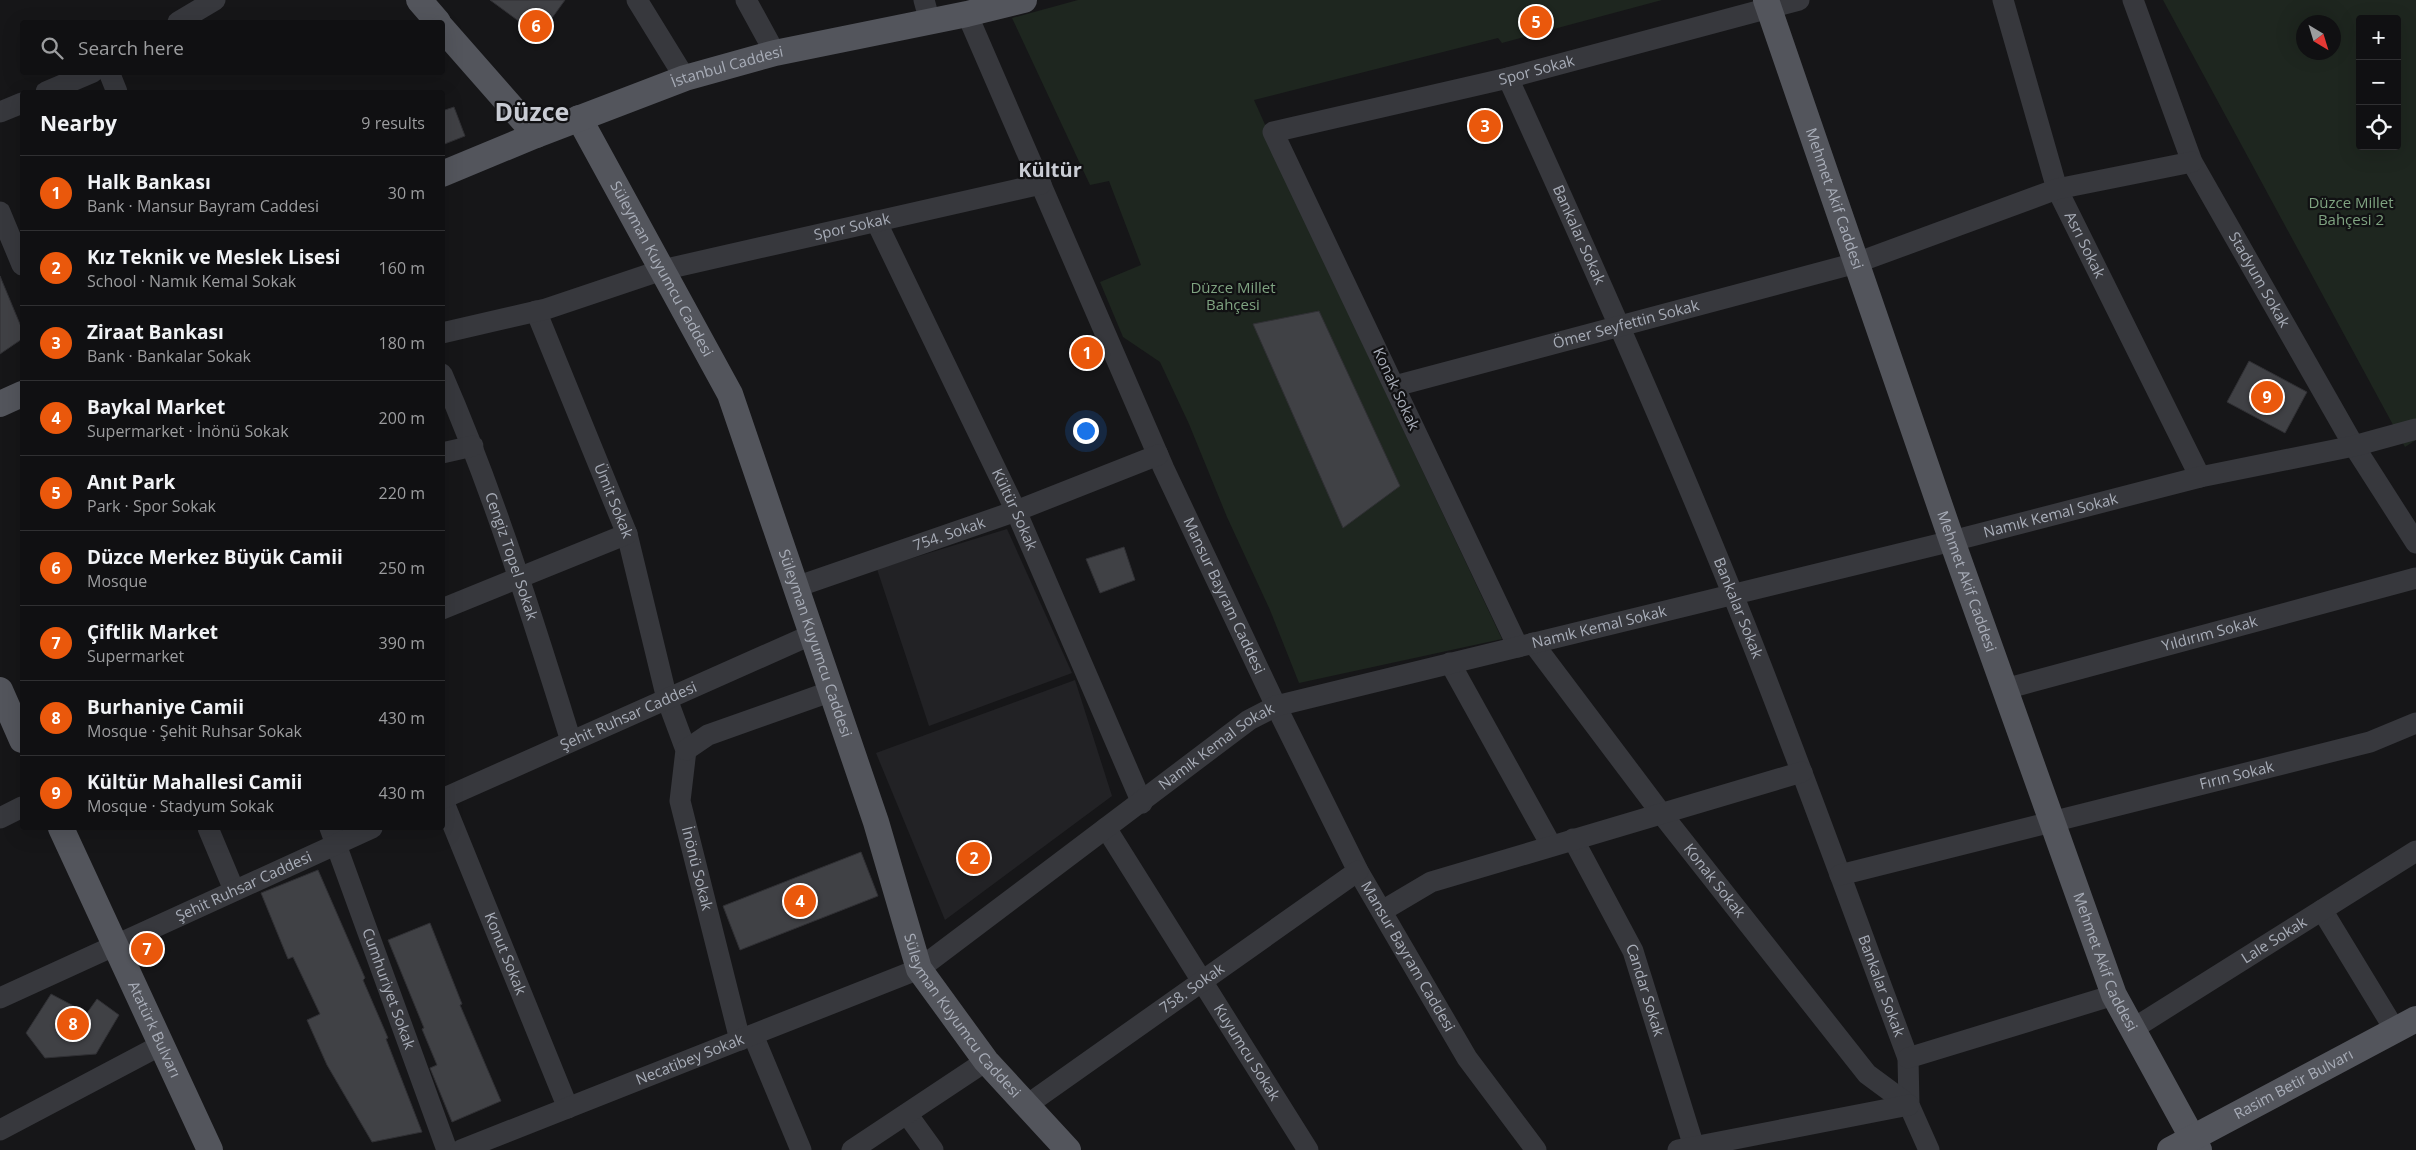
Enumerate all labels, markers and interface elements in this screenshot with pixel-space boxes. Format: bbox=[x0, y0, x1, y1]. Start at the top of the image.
pin: 5 bbox=[1520, 3, 1552, 41]
pin: 6 bbox=[520, 7, 552, 45]
north arrow bbox=[2296, 15, 2341, 60]
map controls bbox=[2356, 15, 2401, 150]
button: + bbox=[2356, 15, 2401, 60]
search box bbox=[20, 20, 445, 75]
icon: search bbox=[38, 34, 66, 62]
text: Search here bbox=[78, 35, 184, 61]
street label: İstanbul Caddesi bbox=[668, 41, 785, 92]
street label: Spor Sokak bbox=[1496, 50, 1577, 89]
button: − bbox=[2356, 60, 2401, 105]
district label: Düzce bbox=[495, 94, 569, 128]
button: locate bbox=[2356, 105, 2401, 150]
pin: 3 bbox=[1469, 107, 1501, 145]
text: Nearby bbox=[40, 109, 117, 137]
text: 9 results bbox=[361, 112, 425, 134]
street label: Mehmet Akif Caddesi bbox=[1802, 125, 1869, 272]
district label: Kültür bbox=[1018, 156, 1082, 183]
text: Halk Bankası bbox=[87, 169, 211, 195]
street label: Süleyman Kuyumcu Caddesi bbox=[606, 177, 719, 360]
street label: Bankalar Sokak bbox=[1549, 181, 1611, 287]
text: 1 bbox=[51, 182, 61, 204]
text: 30 m bbox=[388, 182, 425, 204]
park label: Düzce Millet Bahçesi 2 bbox=[2308, 192, 2394, 229]
text: Bank · Mansur Bayram Caddesi bbox=[87, 195, 319, 217]
street label: Spor Sokak bbox=[812, 208, 892, 244]
street label: Asrı Sokak bbox=[2061, 208, 2111, 281]
street label: Stadyum Sokak bbox=[2225, 228, 2295, 331]
text: Kız Teknik ve Meslek Lisesi bbox=[87, 244, 340, 270]
text: 2 bbox=[51, 257, 61, 279]
text: 160 m bbox=[379, 257, 425, 279]
text: School · Namık Kemal Sokak bbox=[87, 270, 296, 292]
park label: Düzce Millet Bahçesi bbox=[1190, 277, 1276, 314]
street label: Ömer Seyfettin Sokak bbox=[1550, 294, 1701, 353]
text: Ziraat Bankası bbox=[87, 319, 224, 345]
text: 3 bbox=[51, 332, 61, 354]
text: 180 m bbox=[379, 332, 425, 354]
pin: 1 bbox=[1071, 334, 1103, 372]
street label: Konak Sokak bbox=[1369, 344, 1425, 433]
text: Bank · Bankalar Sokak bbox=[87, 345, 251, 367]
pin: 9 bbox=[2251, 378, 2283, 416]
text: Baykal Market bbox=[87, 394, 225, 420]
text: 4 bbox=[51, 407, 61, 429]
text: 200 m bbox=[379, 407, 425, 429]
your location bbox=[1073, 418, 1099, 444]
text: Supermarket · İnönü Sokak bbox=[87, 420, 289, 442]
street label: Ümit Sokak bbox=[590, 460, 639, 541]
street label: Kültür Sokak bbox=[988, 465, 1043, 553]
text: Anıt Park bbox=[87, 469, 175, 495]
text: 5 bbox=[51, 482, 61, 504]
text: 220 m bbox=[379, 482, 425, 504]
street label: Namık Kemal Sokak bbox=[1981, 488, 2120, 542]
street label: Cengiz Topel Sokak bbox=[481, 489, 543, 623]
text: Park · Spor Sokak bbox=[87, 495, 216, 517]
street label: Mehmet Akif Caddesi bbox=[1933, 508, 2002, 654]
street label: 754. Sokak bbox=[910, 511, 988, 555]
street label: Mansur Bayram Caddesi bbox=[1179, 514, 1270, 677]
text: Düzce Merkez Büyük Camii bbox=[87, 544, 343, 570]
street label: Süleyman Kuyumcu Caddesi bbox=[775, 546, 857, 740]
street label: Bankalar Sokak bbox=[1710, 554, 1768, 661]
text: 6 bbox=[51, 557, 61, 579]
text: 250 m bbox=[379, 557, 425, 579]
text: Mosque bbox=[87, 570, 147, 592]
street label: Namık Kemal Sokak bbox=[1530, 600, 1669, 652]
street label: Yıldırım Sokak bbox=[2159, 610, 2259, 655]
text: Çiftlik Market bbox=[87, 619, 218, 645]
text: 7 bbox=[51, 632, 61, 654]
text: 390 m bbox=[379, 632, 425, 654]
text: Supermarket bbox=[87, 645, 184, 667]
street label: Şehit Ruhsar Caddesi bbox=[556, 676, 700, 754]
text: Burhaniye Camii bbox=[87, 694, 244, 720]
street label: Namık Kemal Sokak bbox=[1154, 698, 1277, 794]
text: 8 bbox=[51, 707, 61, 729]
text: 430 m bbox=[379, 707, 425, 729]
text: Mosque · Şehit Ruhsar Sokak bbox=[87, 720, 302, 742]
street label: Fırın Sokak bbox=[2197, 756, 2276, 793]
text: Kültür Mahallesi Camii bbox=[87, 769, 302, 795]
text: 9 bbox=[51, 782, 61, 804]
text: 430 m bbox=[379, 782, 425, 804]
text: Mosque · Stadyum Sokak bbox=[87, 795, 274, 817]
street label: İnönü Sokak bbox=[678, 824, 718, 913]
pin: 2 bbox=[958, 839, 990, 877]
street label: Konak Sokak bbox=[1680, 839, 1751, 921]
street label: Şehit Ruhsar Caddesi bbox=[172, 846, 315, 925]
street label: Mansur Bayram Caddesi bbox=[1357, 877, 1460, 1035]
pin: 4 bbox=[784, 882, 816, 920]
street label: Mehmet Akif Caddesi bbox=[2069, 889, 2143, 1034]
street label: Konut Sokak bbox=[480, 909, 532, 998]
street label: Lale Sokak bbox=[2237, 911, 2310, 967]
street label: Cumhuriyet Sokak bbox=[358, 925, 421, 1052]
pin: 7 bbox=[131, 930, 163, 968]
street label: Süleyman Kuyumcu Caddesi bbox=[900, 931, 1026, 1102]
street label: Bankalar Sokak bbox=[1854, 932, 1910, 1039]
street label: Candar Sokak bbox=[1622, 940, 1670, 1039]
street label: 758. Sokak bbox=[1155, 958, 1228, 1017]
street label: Atatürk Bulvarı bbox=[124, 978, 186, 1081]
street label: Kuyumcu Sokak bbox=[1210, 1000, 1286, 1104]
pin: 8 bbox=[57, 1005, 89, 1043]
street label: Necatibey Sokak bbox=[632, 1028, 747, 1089]
street label: Rasim Betir Bulvarı bbox=[2230, 1043, 2356, 1123]

